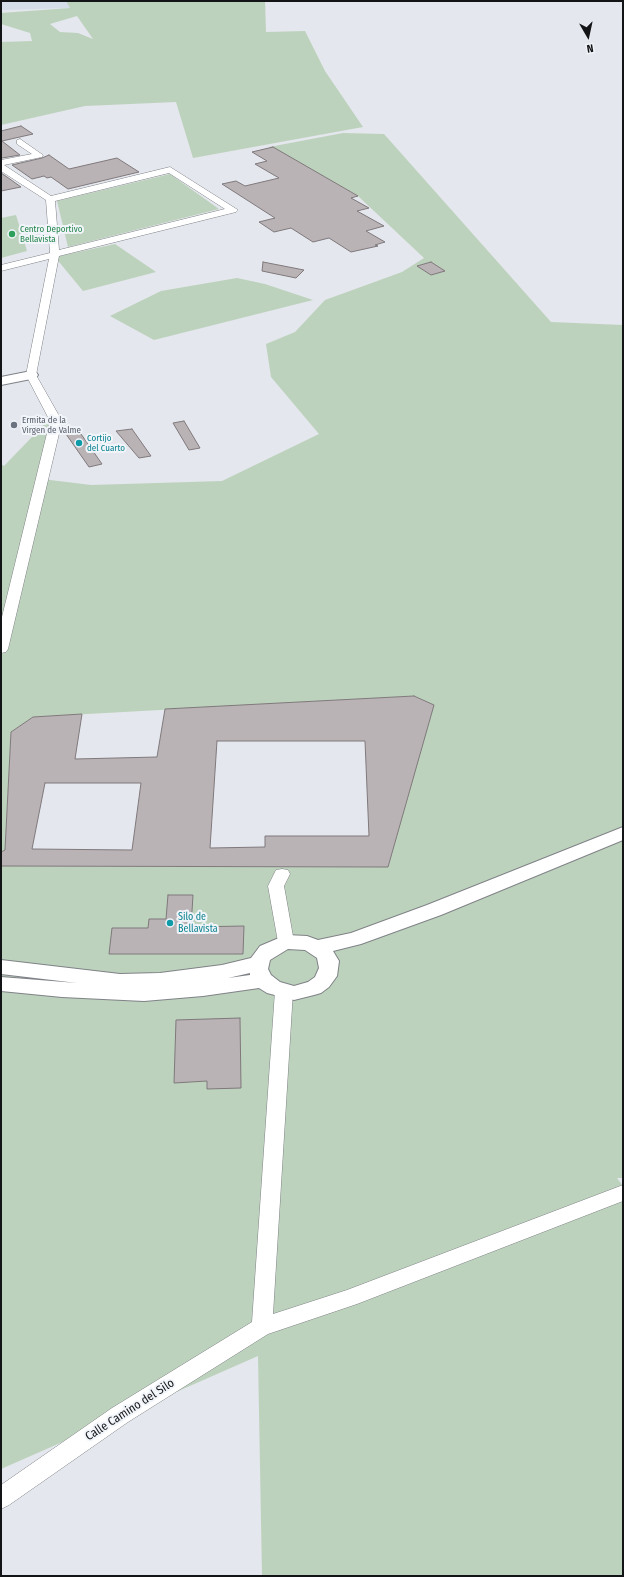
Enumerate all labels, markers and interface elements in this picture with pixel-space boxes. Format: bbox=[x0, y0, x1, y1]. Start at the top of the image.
north arrow bbox=[568, 16, 608, 56]
text: N bbox=[586, 41, 594, 55]
place label: Centro Deportivo Bellavista bbox=[20, 224, 83, 245]
marker: Centro Deportivo Bellavista bbox=[7, 229, 17, 239]
place label: Ermita de la Virgen de Valme bbox=[22, 415, 81, 436]
marker: Ermita de la Virgen de Valme bbox=[9, 420, 19, 430]
place label: Cortijo del Cuarto bbox=[87, 433, 125, 454]
marker: Cortijo del Cuarto bbox=[74, 438, 84, 448]
place label: Silo de Bellavista bbox=[178, 911, 218, 934]
marker: Silo de Bellavista bbox=[165, 918, 175, 928]
street label: Calle Camino del Silo bbox=[83, 1376, 177, 1444]

